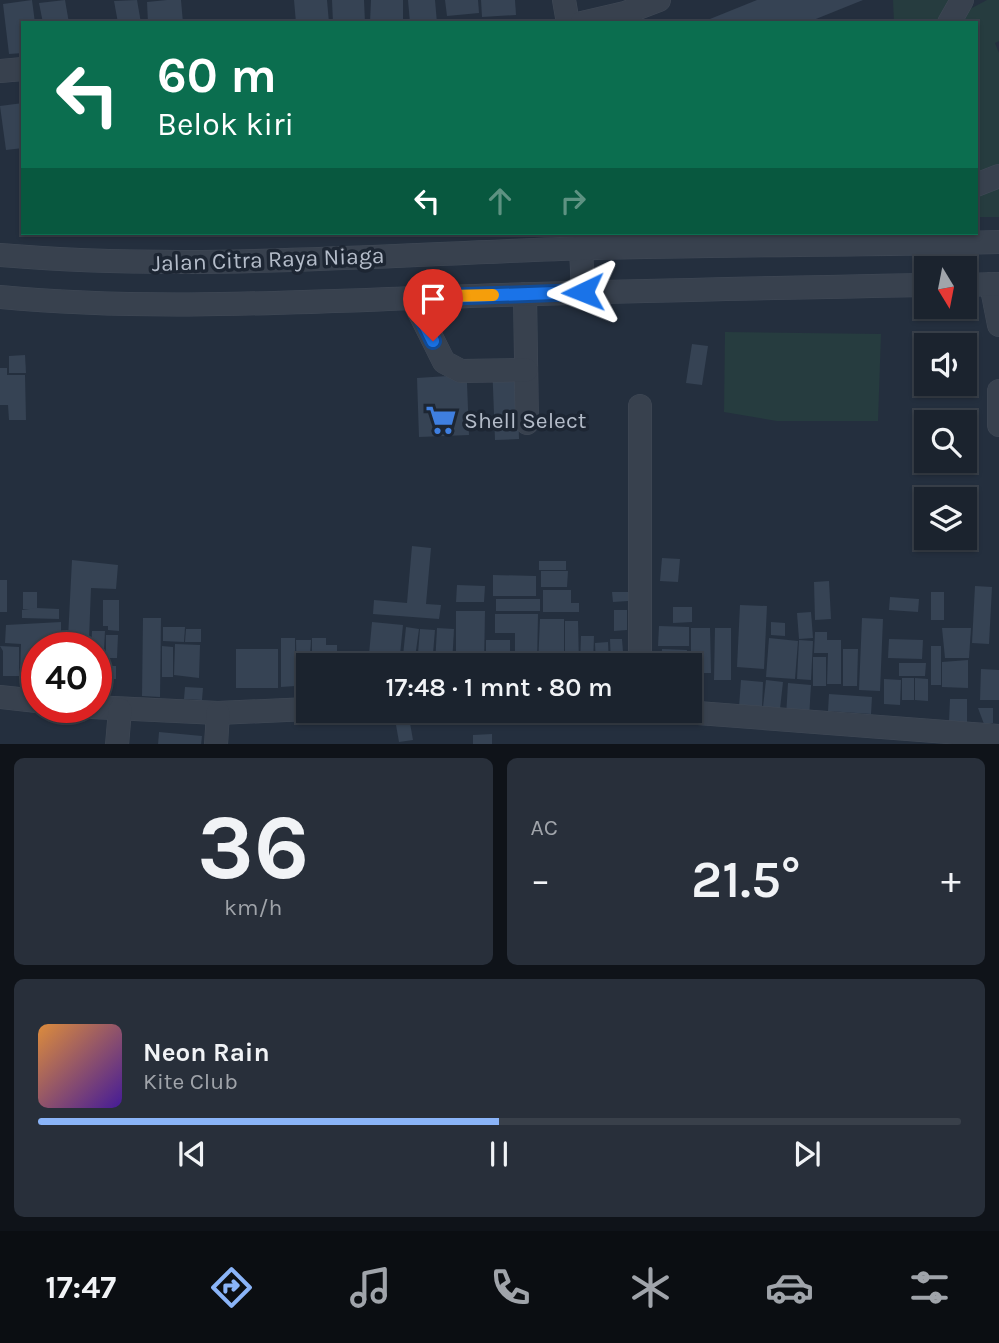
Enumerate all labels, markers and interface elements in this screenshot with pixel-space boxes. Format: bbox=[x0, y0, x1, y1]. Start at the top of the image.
text: 60 m bbox=[157, 47, 277, 104]
icon: left bbox=[42, 49, 133, 140]
text: Belok kiri bbox=[157, 106, 294, 143]
icon: left bbox=[408, 182, 446, 220]
icon: ahead bbox=[481, 182, 519, 220]
icon: right bbox=[554, 182, 592, 220]
street label: Jalan Citra Raya Niaga bbox=[151, 242, 385, 277]
position arrow bbox=[546, 255, 620, 329]
north arrow bbox=[914, 256, 976, 318]
map controls bbox=[914, 256, 977, 550]
pin bbox=[403, 269, 463, 341]
icon: arrive bbox=[414, 280, 452, 318]
button: sound bbox=[914, 333, 977, 396]
supermarket icon: Shell Select bbox=[424, 403, 458, 437]
place label: Shell Select bbox=[464, 407, 587, 434]
button: search bbox=[914, 410, 977, 473]
button: layers bbox=[914, 487, 977, 550]
speed limit sign: 40 bbox=[21, 632, 112, 723]
text: 17:48 · 1 mnt · 80 m bbox=[385, 672, 613, 703]
text: 36 bbox=[197, 795, 309, 901]
text: AC bbox=[531, 814, 558, 841]
text: 21.5° bbox=[691, 849, 800, 910]
text: − bbox=[531, 858, 550, 903]
text: + bbox=[941, 858, 961, 903]
text: km/h bbox=[224, 894, 282, 921]
text: Neon Rain bbox=[143, 1037, 270, 1068]
text: Kite Club bbox=[143, 1068, 238, 1095]
icon: previous bbox=[173, 1135, 211, 1173]
icon: pause bbox=[480, 1135, 518, 1173]
icon: next bbox=[788, 1135, 826, 1173]
icon: directions bbox=[207, 1263, 256, 1312]
icon: music bbox=[346, 1263, 395, 1312]
icon: phone bbox=[486, 1263, 535, 1312]
icon: climate bbox=[626, 1263, 675, 1312]
icon: car bbox=[765, 1263, 814, 1312]
icon: filters bbox=[905, 1263, 954, 1312]
text: 17:47 bbox=[45, 1269, 116, 1306]

